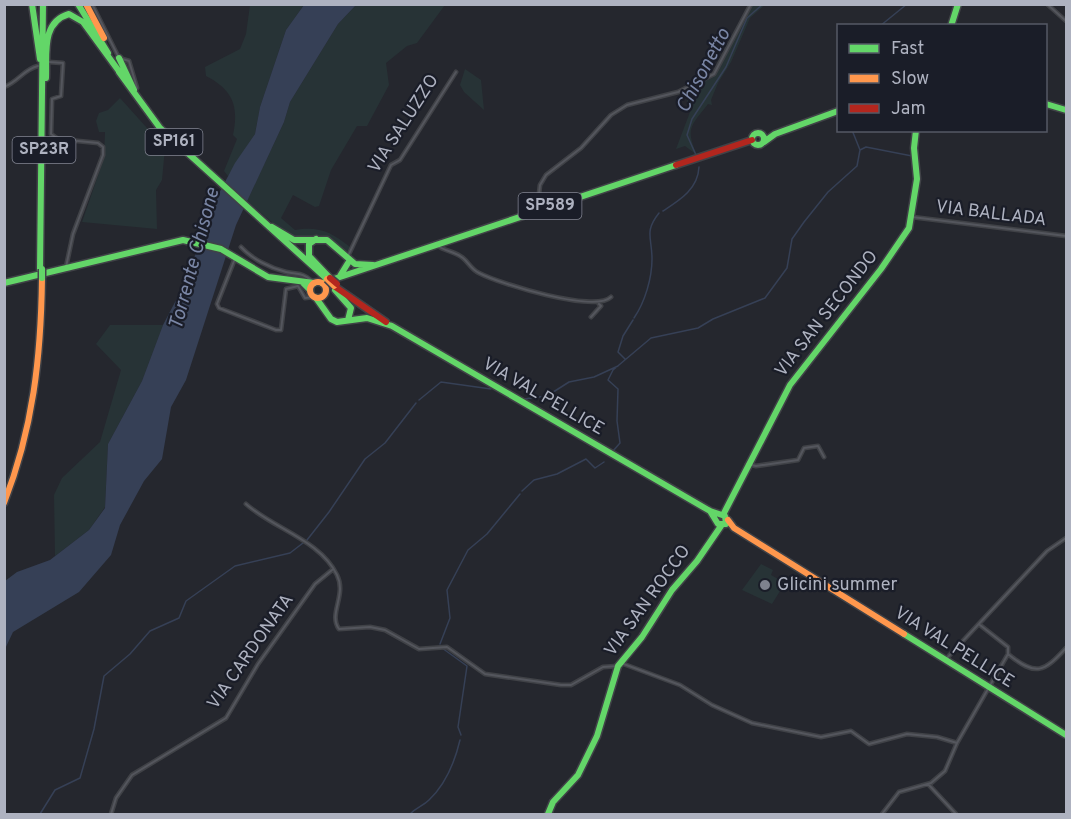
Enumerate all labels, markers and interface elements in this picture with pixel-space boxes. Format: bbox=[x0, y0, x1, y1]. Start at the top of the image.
water label: Chisonetto bbox=[671, 24, 737, 118]
legend bbox=[837, 24, 1047, 132]
text: Fast bbox=[891, 38, 924, 61]
text: Slow bbox=[891, 68, 929, 91]
street label: VIA SALUZZO bbox=[364, 70, 444, 178]
text: Jam bbox=[891, 98, 926, 121]
road number: SP161 bbox=[146, 129, 202, 155]
road number: SP23R bbox=[12, 137, 76, 163]
water label: Torrente Chisone bbox=[164, 184, 227, 333]
road number: SP589 bbox=[518, 193, 582, 219]
street label: VIA BALLADA bbox=[934, 196, 1048, 232]
street label: VIA SAN SECONDO bbox=[770, 246, 884, 382]
street label: VIA VAL PELLICE bbox=[478, 353, 608, 441]
street label: VIA SAN ROCCO bbox=[600, 541, 696, 661]
place label: Glicini summer bbox=[777, 574, 898, 597]
marker: Glicini summer bbox=[758, 578, 772, 592]
street label: VIA CARDONATA bbox=[203, 590, 299, 714]
street label: VIA VAL PELLICE bbox=[890, 602, 1018, 694]

